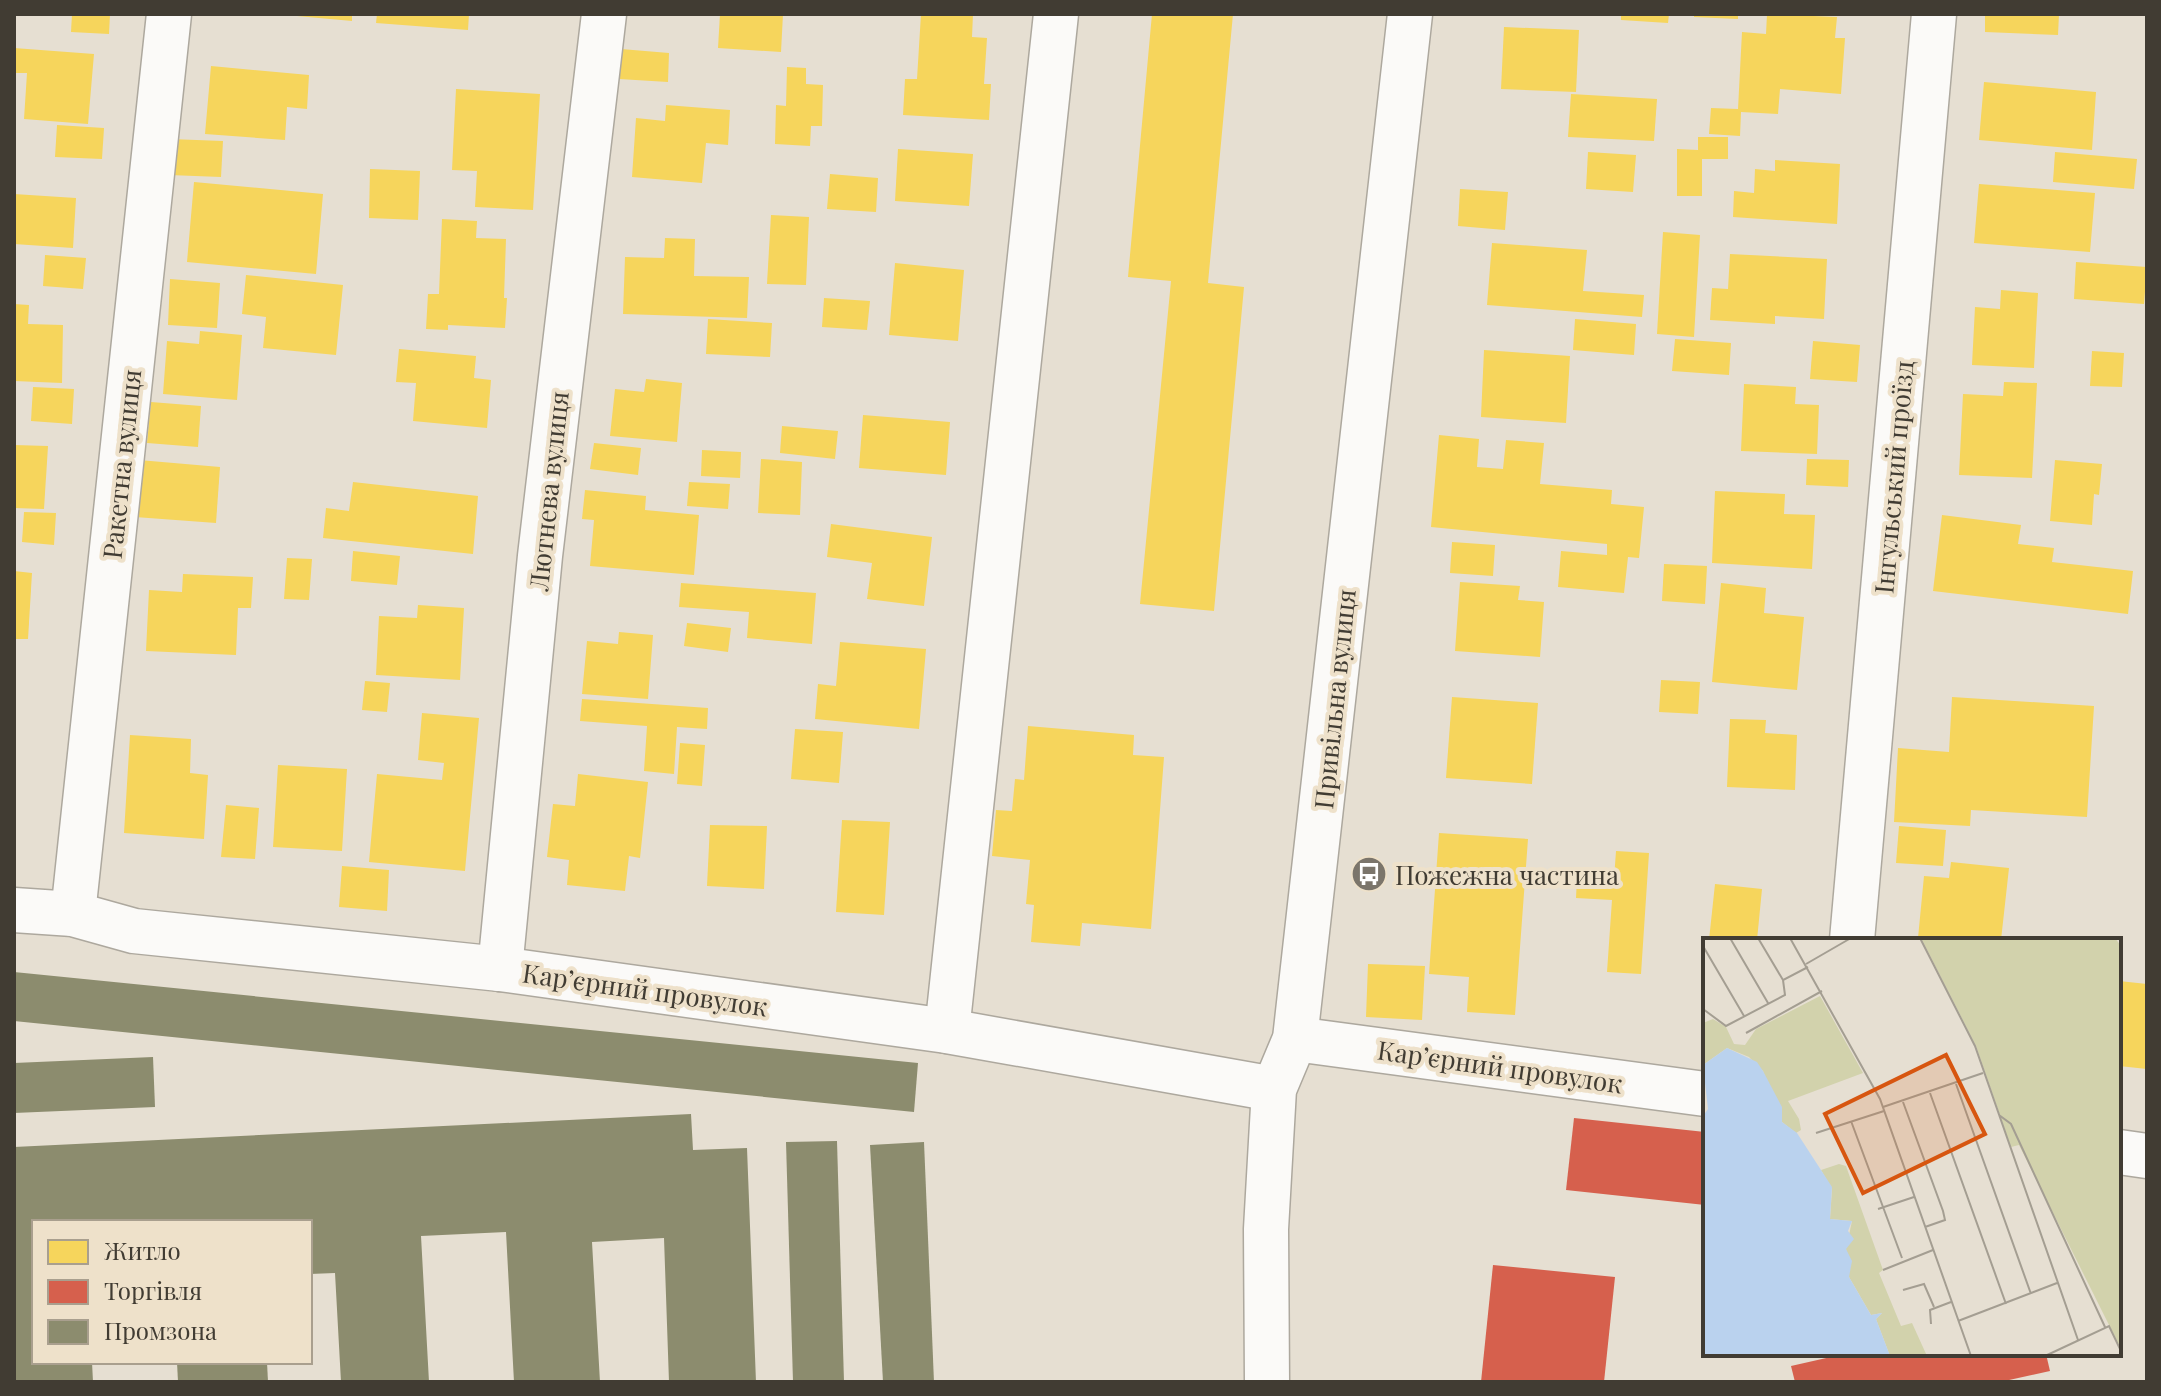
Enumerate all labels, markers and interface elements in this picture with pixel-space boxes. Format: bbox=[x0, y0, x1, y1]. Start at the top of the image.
street label: Інгульський проїзд bbox=[1865, 359, 1921, 595]
street label: Ракетна вулиця bbox=[94, 367, 148, 561]
street label: Лютнева вулиця bbox=[520, 389, 576, 594]
street label: Привільна вулиця bbox=[1305, 587, 1363, 811]
bus stop icon: Пожежна частина bbox=[1350, 855, 1388, 893]
place label: Пожежна частина bbox=[1395, 857, 1619, 892]
inset map bbox=[1703, 938, 2121, 1356]
street label: Карʼєрний провулок bbox=[520, 954, 770, 1024]
street label: Карʼєрний провулок bbox=[1375, 1031, 1625, 1101]
legend bbox=[32, 1220, 312, 1364]
text: Житло bbox=[104, 1234, 181, 1266]
text: Торгівля bbox=[104, 1274, 202, 1306]
text: Промзона bbox=[104, 1314, 217, 1346]

